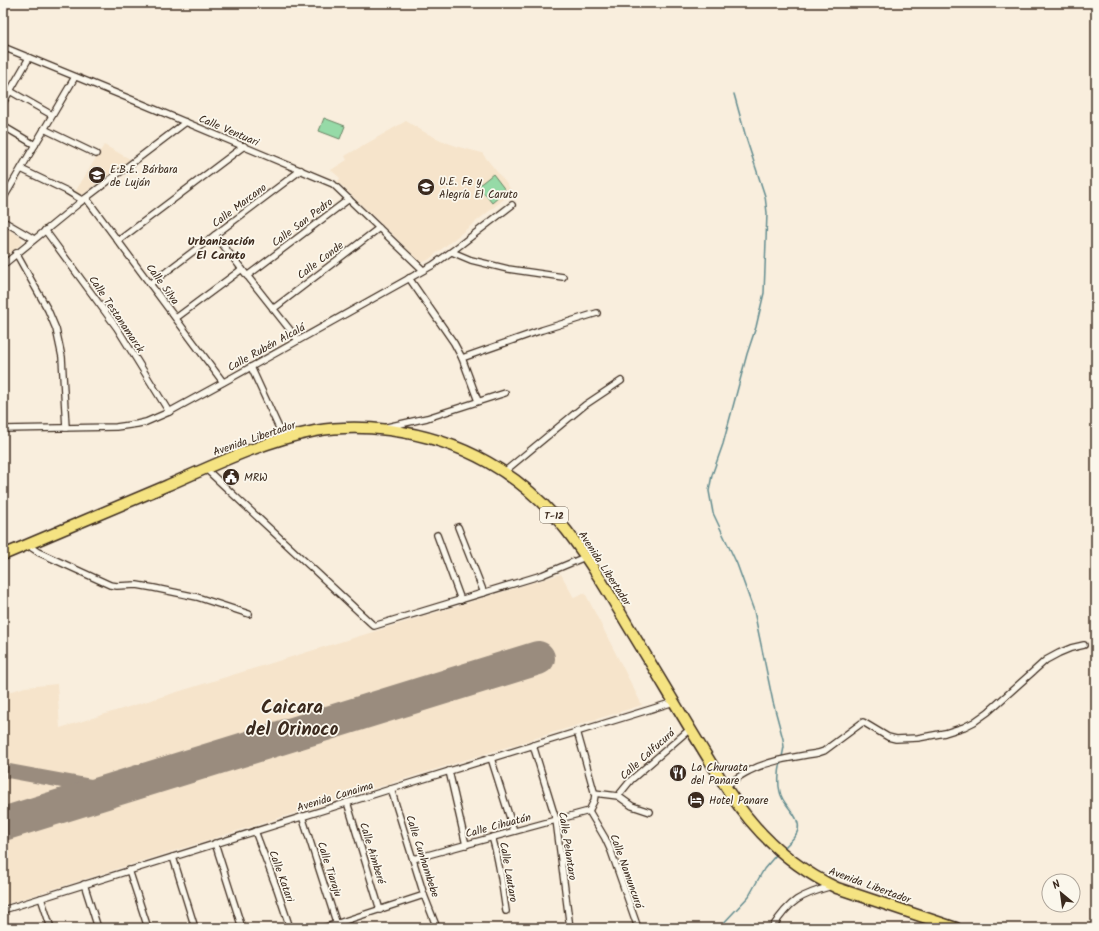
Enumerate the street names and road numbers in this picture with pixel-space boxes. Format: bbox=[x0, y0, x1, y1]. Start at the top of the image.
street label: Calle Ventuari bbox=[196, 110, 262, 152]
street label: Calle Marcano bbox=[208, 179, 271, 233]
street label: Calle San Pedro bbox=[268, 194, 337, 252]
street label: Calle Conde bbox=[293, 237, 348, 284]
street label: Calle Silva bbox=[141, 260, 183, 309]
street label: Calle Testanamarck bbox=[84, 272, 149, 358]
street label: Calle Rubén Alcalá bbox=[224, 318, 310, 377]
street label: Avenida Libertador bbox=[211, 416, 299, 462]
road number: T-12 bbox=[540, 507, 568, 523]
street label: Avenida Libertador bbox=[573, 527, 636, 611]
street label: Calle Calfucurá bbox=[616, 724, 681, 785]
street label: Avenida Canaima bbox=[295, 777, 376, 817]
street label: Calle Cihuatán bbox=[463, 809, 533, 843]
street label: Calle Pelantaro bbox=[553, 811, 581, 882]
street label: Calle Cunhambebe bbox=[400, 813, 444, 900]
street label: Calle Aimberé bbox=[354, 820, 390, 888]
street label: Calle Namuncurá bbox=[604, 832, 648, 913]
street label: Calle Tiaraju bbox=[312, 839, 347, 900]
street label: Calle Lautaro bbox=[494, 841, 522, 904]
street label: Calle Katari bbox=[263, 848, 299, 905]
street label: Avenida Libertador bbox=[826, 863, 915, 910]

